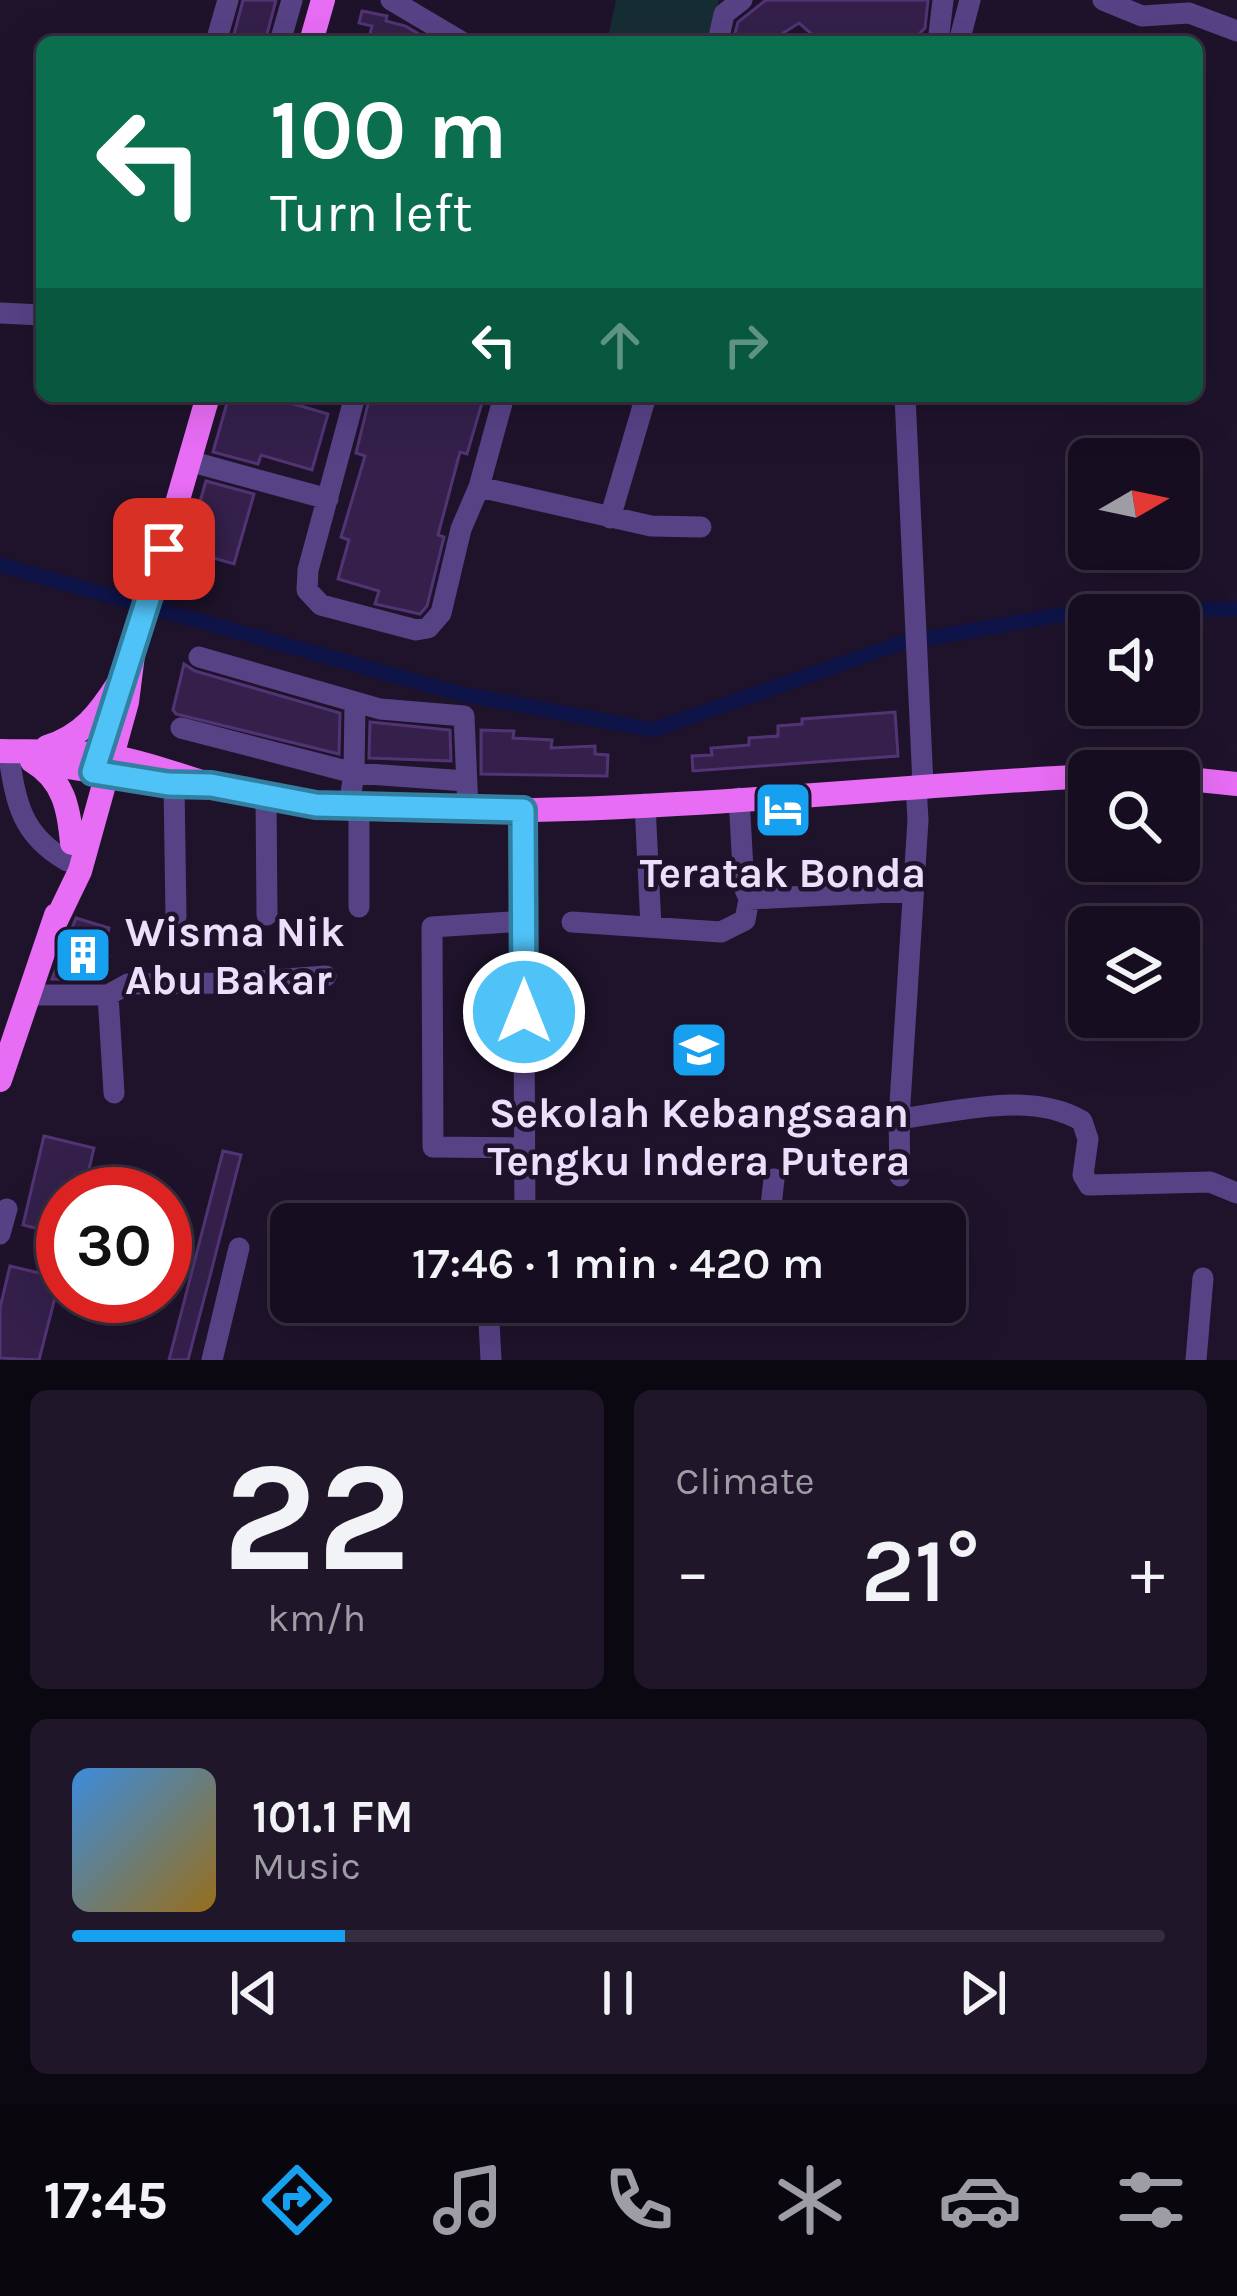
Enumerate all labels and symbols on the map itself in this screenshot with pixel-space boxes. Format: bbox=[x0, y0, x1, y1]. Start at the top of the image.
north arrow bbox=[1068, 438, 1200, 570]
pin bbox=[113, 498, 215, 600]
hotel icon: Teratak Bonda bbox=[752, 779, 814, 841]
place label: Teratak Bonda bbox=[640, 848, 926, 898]
place label: Wisma Nik Abu Bakar bbox=[125, 907, 345, 1005]
building icon: Wisma Nik Abu Bakar bbox=[52, 924, 114, 986]
position arrow bbox=[461, 949, 587, 1075]
school or university icon: Sekolah Kebangsaan Tengku Indera Putera bbox=[668, 1019, 730, 1081]
place label: Sekolah Kebangsaan Tengku Indera Putera bbox=[488, 1088, 910, 1186]
speed limit sign: 30 bbox=[36, 1167, 192, 1323]

